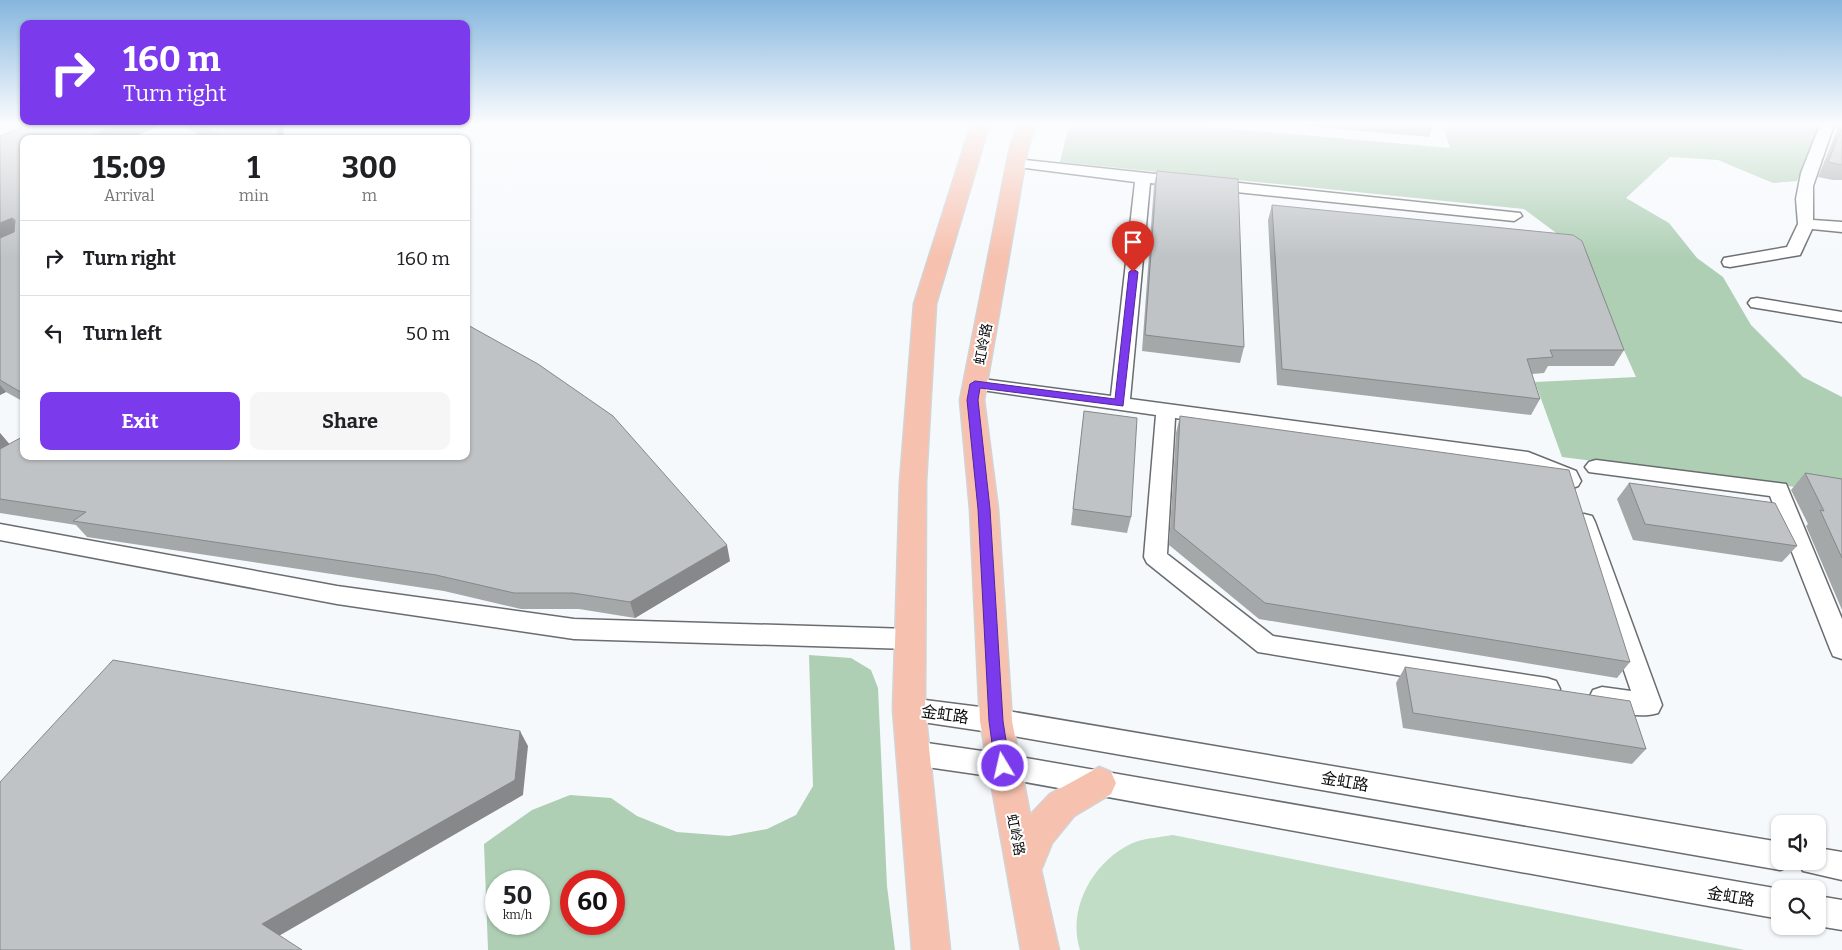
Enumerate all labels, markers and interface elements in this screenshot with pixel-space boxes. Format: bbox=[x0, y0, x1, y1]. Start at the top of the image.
text: 160 m bbox=[123, 38, 221, 80]
icon: right bbox=[40, 40, 105, 105]
text: Turn right bbox=[123, 80, 226, 107]
text: 15:09 bbox=[93, 150, 166, 186]
text: 1 bbox=[247, 150, 260, 186]
text: 300 bbox=[342, 150, 397, 186]
text: Arrival bbox=[104, 186, 155, 205]
text: min bbox=[239, 186, 269, 205]
text: m bbox=[362, 186, 377, 205]
pin bbox=[1112, 221, 1154, 272]
icon: arrive bbox=[1119, 228, 1147, 256]
icon: right bbox=[40, 244, 68, 272]
text: Turn right bbox=[83, 247, 176, 270]
text: 160 m bbox=[397, 247, 450, 270]
icon: left bbox=[40, 319, 68, 347]
text: Turn left bbox=[83, 322, 162, 345]
text: 50 m bbox=[406, 322, 450, 345]
street label: 虹岭路 bbox=[971, 322, 996, 366]
button: Exit bbox=[40, 392, 240, 450]
button: Share bbox=[250, 392, 450, 450]
street label: 金虹路 bbox=[920, 702, 970, 727]
position arrow bbox=[976, 739, 1028, 791]
street label: 金虹路 bbox=[1320, 768, 1370, 795]
street label: 虹岭路 bbox=[1003, 813, 1028, 857]
map controls bbox=[1771, 815, 1826, 935]
button: sound bbox=[1771, 815, 1826, 870]
speed limit sign: 60 bbox=[560, 870, 625, 935]
button: search bbox=[1771, 880, 1826, 935]
text: 50 bbox=[503, 881, 532, 911]
street label: 金虹路 bbox=[1706, 883, 1756, 910]
text: km/h bbox=[503, 908, 532, 922]

